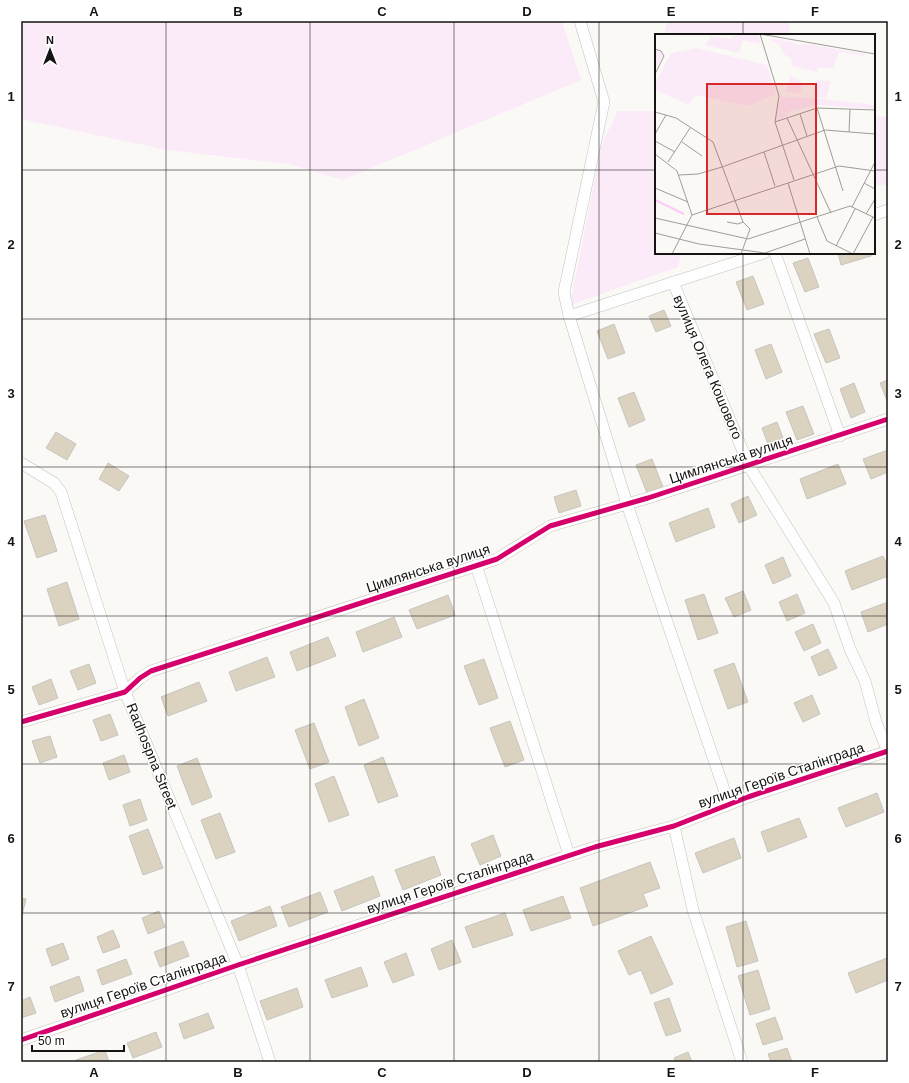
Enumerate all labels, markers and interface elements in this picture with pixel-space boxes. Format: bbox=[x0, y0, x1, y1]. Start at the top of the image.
text: A bbox=[89, 4, 99, 19]
text: B bbox=[233, 4, 243, 19]
text: C bbox=[377, 4, 387, 19]
text: D bbox=[522, 4, 532, 19]
text: E bbox=[667, 4, 676, 19]
text: F bbox=[811, 4, 819, 19]
north arrow bbox=[30, 30, 70, 70]
text: N bbox=[46, 34, 54, 46]
inset map bbox=[655, 34, 875, 254]
text: 1 bbox=[7, 89, 15, 104]
text: 1 bbox=[894, 89, 902, 104]
text: 2 bbox=[7, 237, 15, 252]
text: 2 bbox=[894, 237, 902, 252]
street label: вулиця Олега Кошового bbox=[670, 292, 746, 442]
text: 3 bbox=[7, 386, 15, 401]
text: 3 bbox=[894, 386, 902, 401]
street label: Цимлянська вулиця bbox=[667, 431, 795, 487]
text: 4 bbox=[7, 534, 15, 549]
text: 4 bbox=[894, 534, 902, 549]
street label: Цимлянська вулиця bbox=[364, 540, 492, 596]
text: 5 bbox=[7, 682, 15, 697]
text: 5 bbox=[894, 682, 902, 697]
street label: Radhospna Street bbox=[123, 701, 181, 811]
street label: вулиця Героїв Сталінграда bbox=[696, 739, 866, 811]
text: 6 bbox=[7, 831, 15, 846]
text: 6 bbox=[894, 831, 902, 846]
street label: вулиця Героїв Сталінграда bbox=[365, 847, 536, 917]
street label: вулиця Героїв Сталінграда bbox=[58, 949, 228, 1021]
text: 7 bbox=[7, 979, 15, 994]
text: 7 bbox=[894, 979, 902, 994]
scale bar bbox=[32, 1027, 124, 1053]
text: 50 m bbox=[38, 1034, 65, 1048]
text: A bbox=[89, 1065, 99, 1080]
text: B bbox=[233, 1065, 243, 1080]
text: C bbox=[377, 1065, 387, 1080]
text: D bbox=[522, 1065, 532, 1080]
text: E bbox=[667, 1065, 676, 1080]
text: F bbox=[811, 1065, 819, 1080]

